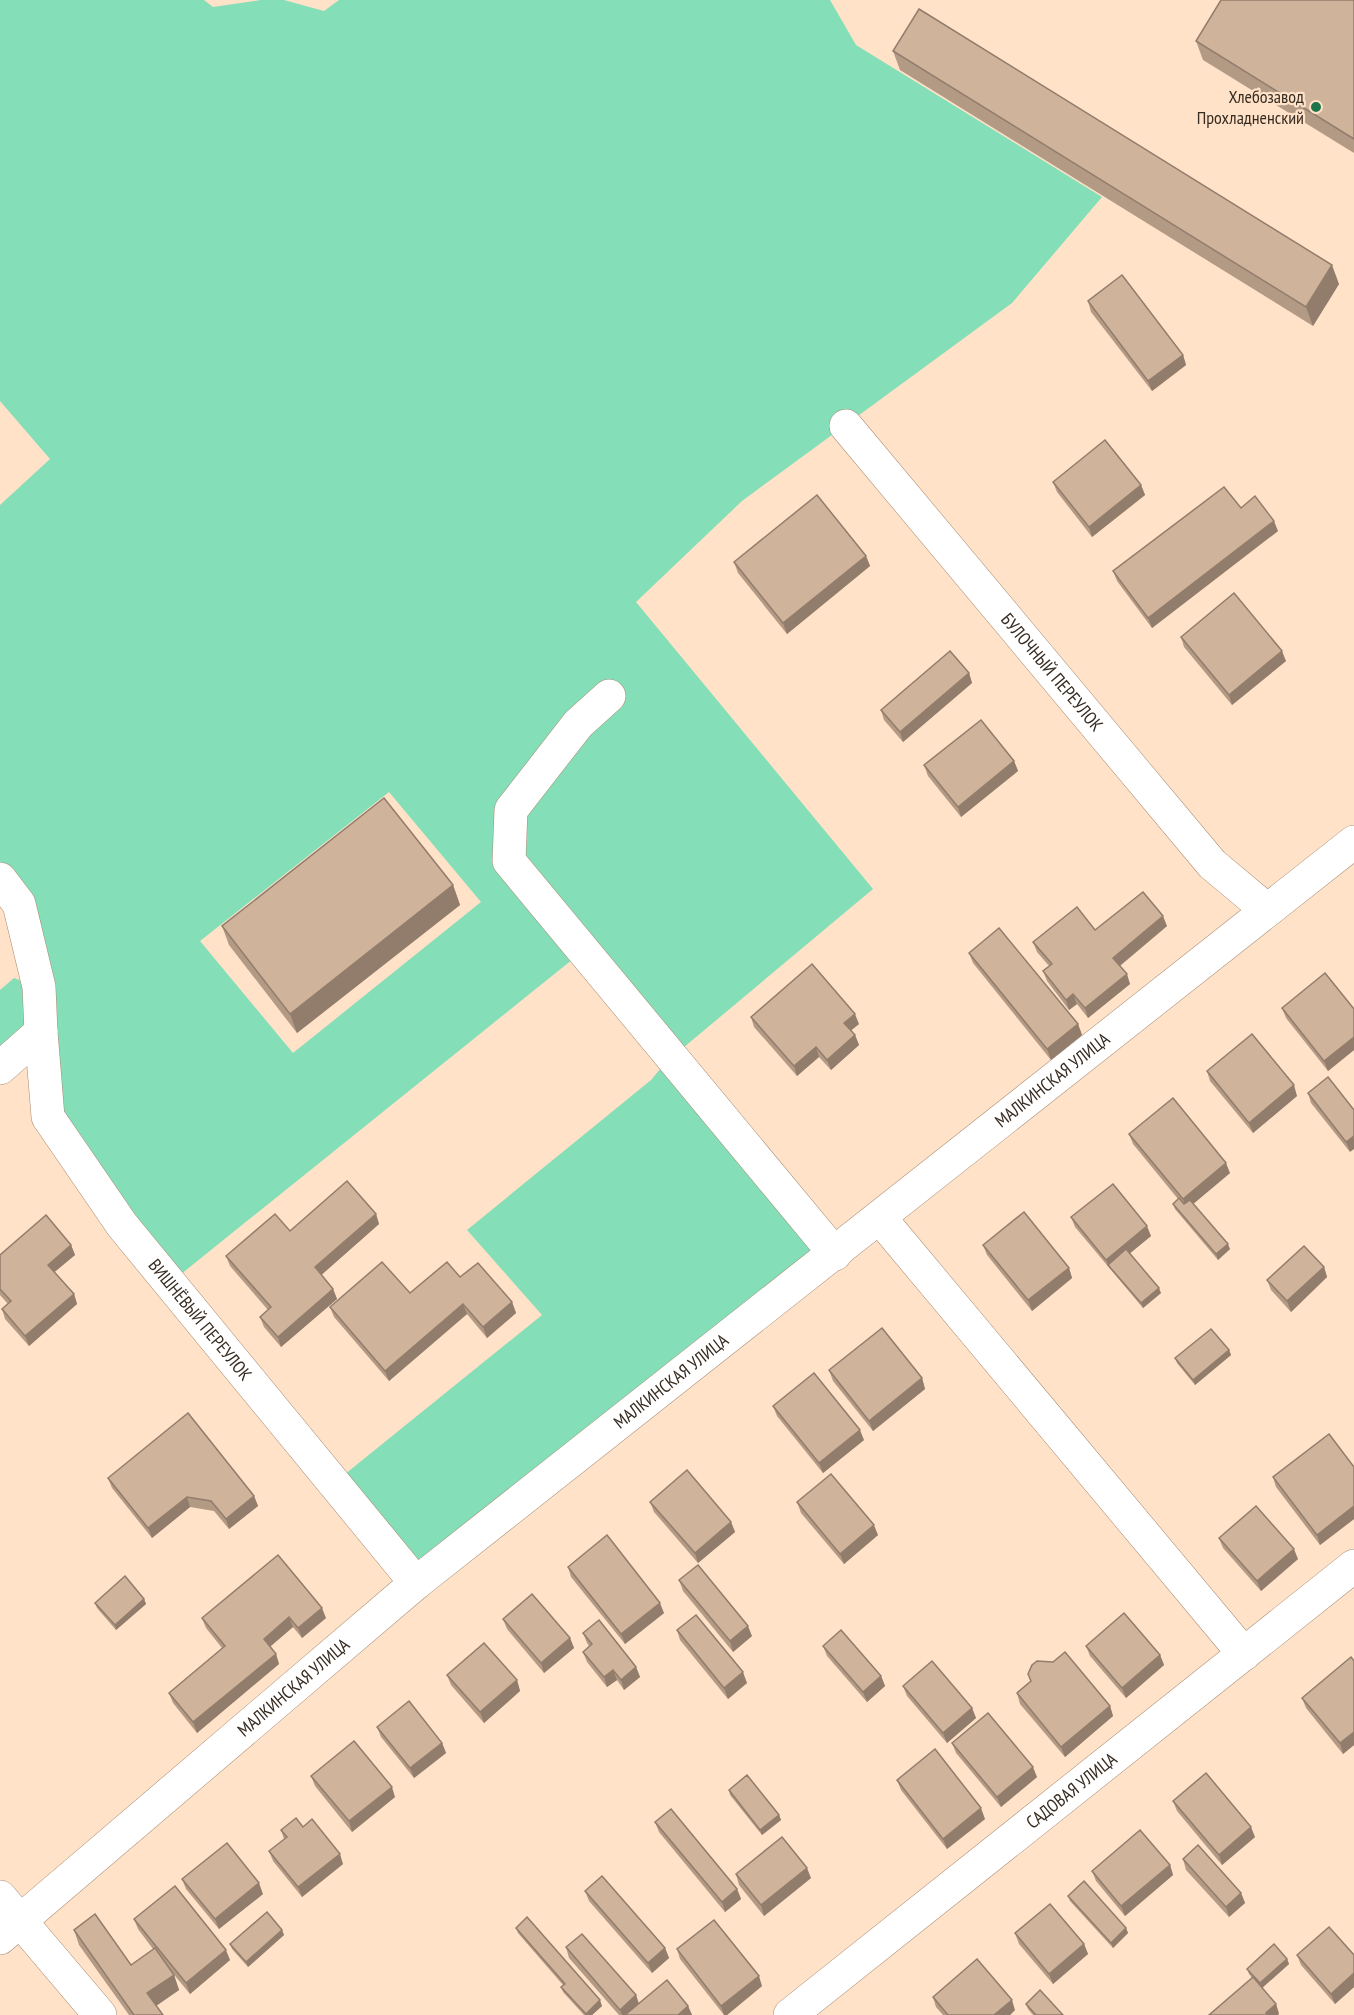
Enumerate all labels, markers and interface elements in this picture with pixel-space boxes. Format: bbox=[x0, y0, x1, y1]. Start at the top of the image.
place label: Хлебозавод Прохладненский bbox=[1197, 85, 1304, 129]
marker: Хлебозавод Прохладненский bbox=[1309, 100, 1323, 114]
street label: БУЛОЧНЫЙ ПЕРЕУЛОК bbox=[996, 608, 1108, 736]
street label: МАЛКИНСКАЯ УЛИЦА bbox=[990, 1027, 1115, 1132]
street label: ВИШНЁВЫЙ ПЕРЕУЛОК bbox=[144, 1254, 257, 1385]
street label: МАЛКИНСКАЯ УЛИЦА bbox=[609, 1328, 733, 1433]
street label: МАЛКИНСКАЯ УЛИЦА bbox=[233, 1633, 354, 1741]
street label: САДОВАЯ УЛИЦА bbox=[1021, 1747, 1122, 1833]

